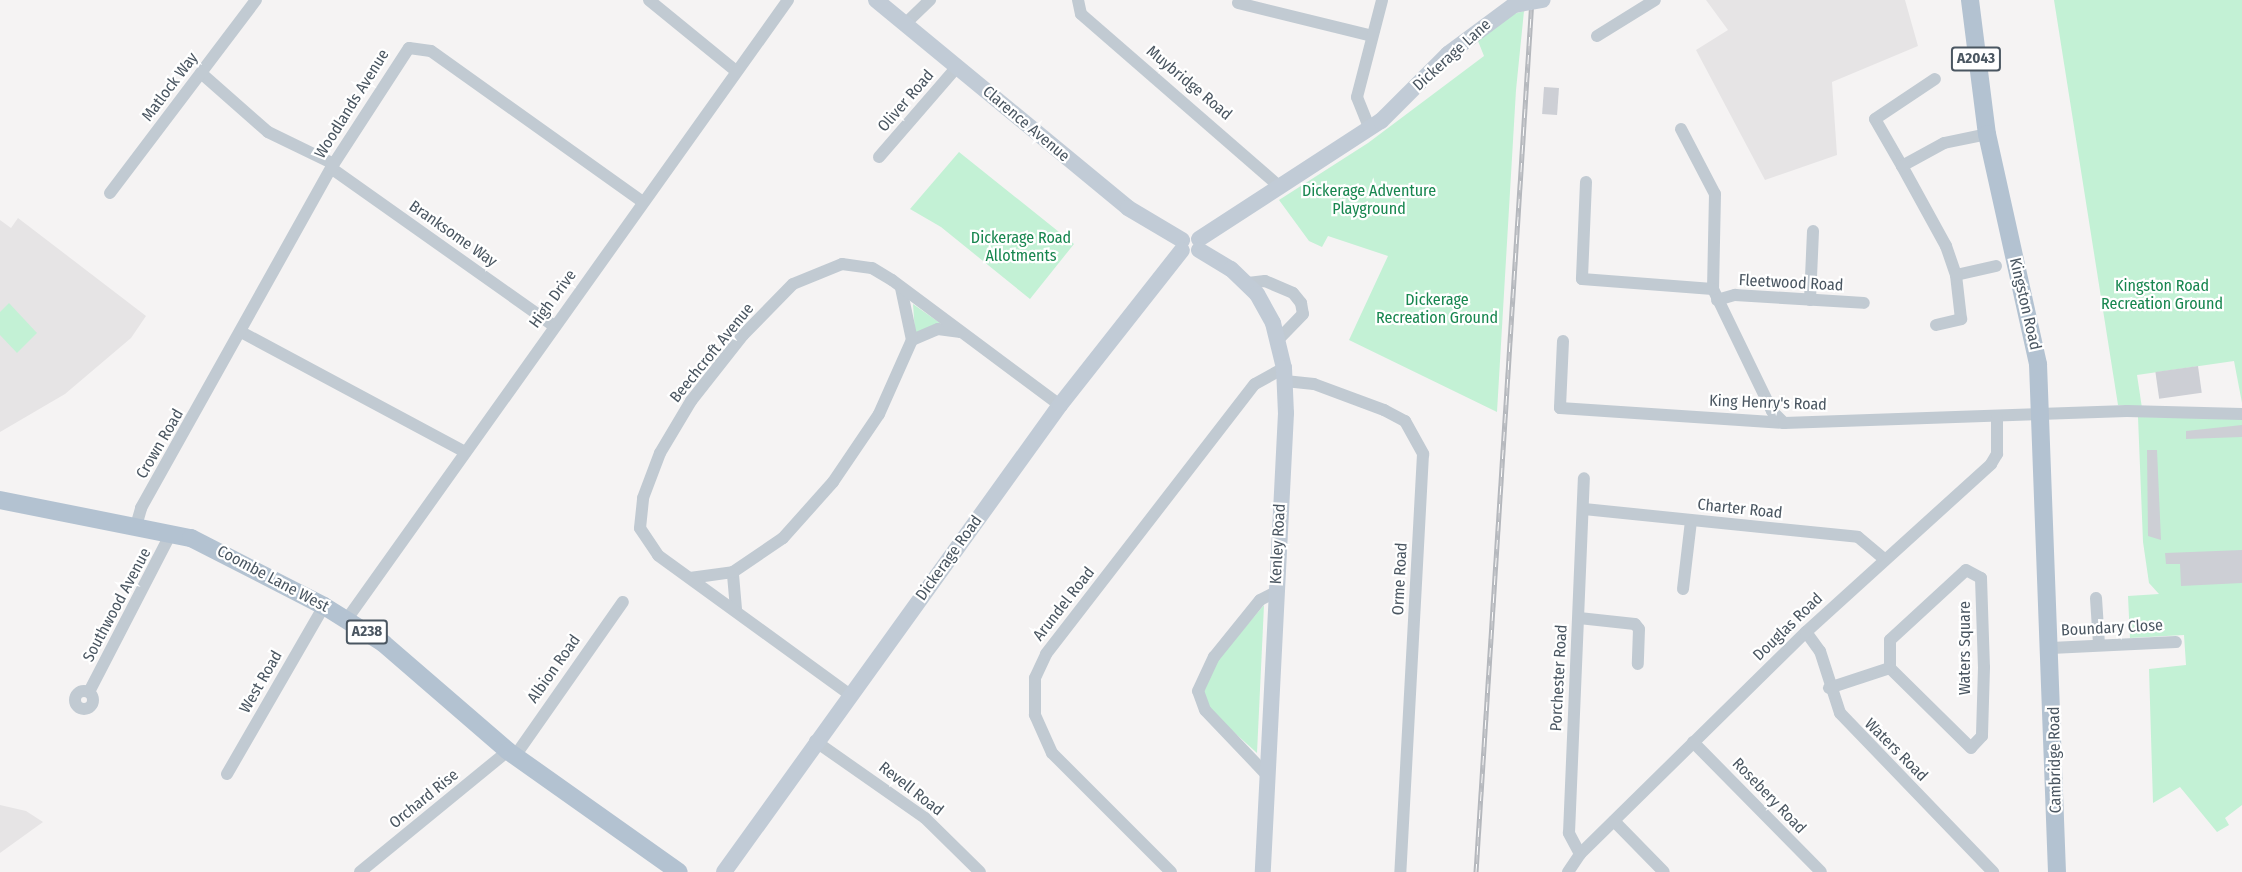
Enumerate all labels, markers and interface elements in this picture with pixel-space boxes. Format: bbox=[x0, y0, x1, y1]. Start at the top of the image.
street label: Dickerage Lane bbox=[1409, 15, 1495, 95]
street label: Muybridge Road bbox=[1142, 42, 1236, 124]
street label: Woodlands Avenue bbox=[311, 46, 393, 162]
road number: A2043 bbox=[1950, 47, 2002, 71]
street label: Matlock Way bbox=[138, 49, 202, 125]
street label: Oliver Road bbox=[874, 66, 938, 136]
street label: Clarence Avenue bbox=[979, 82, 1073, 166]
park label: Dickerage Adventure Playground bbox=[1302, 181, 1436, 219]
street label: Branksome Way bbox=[405, 197, 501, 271]
park label: Dickerage Road Allotments bbox=[971, 228, 1071, 266]
street label: Kingston Road bbox=[2005, 256, 2045, 352]
street label: High Drive bbox=[525, 266, 581, 332]
street label: Fleetwood Road bbox=[1738, 271, 1844, 295]
park label: Kingston Road Recreation Ground bbox=[2101, 276, 2223, 314]
park label: Dickerage Recreation Ground bbox=[1376, 290, 1498, 328]
street label: Beechcroft Avenue bbox=[666, 299, 758, 407]
street label: King Henry's Road bbox=[1709, 391, 1827, 415]
street label: Crown Road bbox=[132, 406, 188, 482]
street label: Charter Road bbox=[1697, 495, 1783, 523]
street label: Kenley Road bbox=[1266, 503, 1290, 585]
street label: Dickerage Road bbox=[912, 512, 986, 604]
street label: Coombe Lane West bbox=[214, 541, 332, 617]
street label: Orme Road bbox=[1389, 542, 1411, 616]
street label: Southwood Avenue bbox=[79, 545, 155, 665]
street label: Arundel Road bbox=[1029, 563, 1099, 645]
street label: Douglas Road bbox=[1749, 589, 1827, 665]
street label: Waters Square bbox=[1955, 601, 1975, 695]
street label: Boundary Close bbox=[2061, 616, 2163, 640]
road number: A238 bbox=[344, 620, 389, 644]
street label: Porchester Road bbox=[1547, 624, 1571, 732]
street label: Albion Road bbox=[523, 631, 585, 707]
street label: West Road bbox=[236, 647, 286, 717]
street label: Cambridge Road bbox=[2044, 706, 2066, 814]
street label: Waters Road bbox=[1860, 714, 1932, 786]
street label: Rosebery Road bbox=[1728, 754, 1810, 838]
street label: Revell Road bbox=[875, 758, 947, 820]
street label: Orchard Rise bbox=[386, 765, 462, 833]

